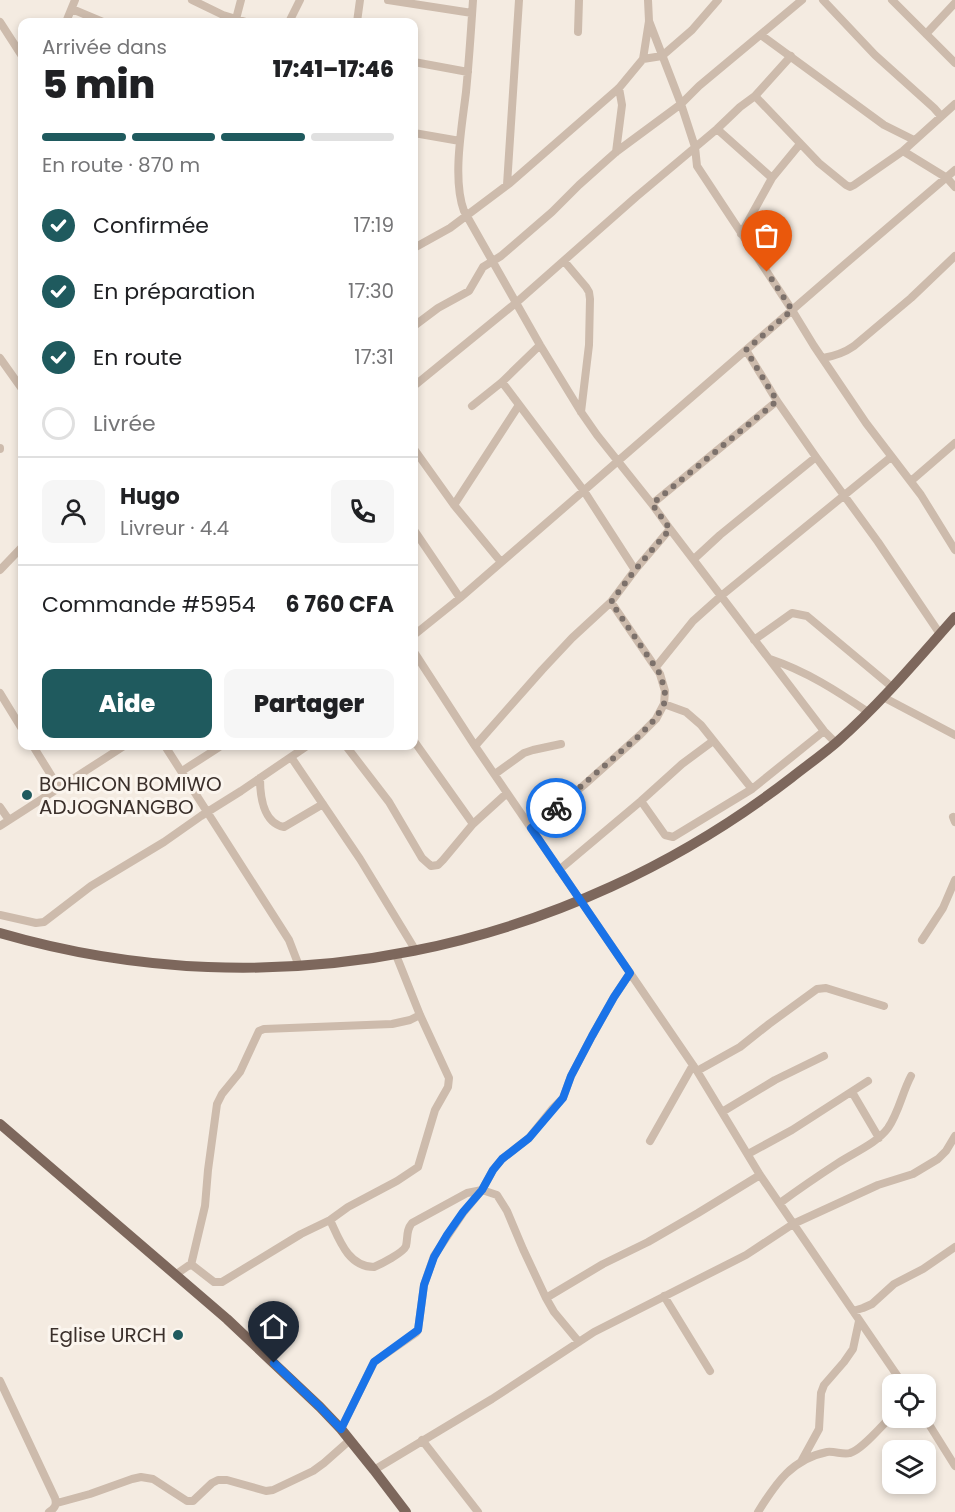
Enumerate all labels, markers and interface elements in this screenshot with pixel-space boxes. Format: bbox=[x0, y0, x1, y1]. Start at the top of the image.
text: Arrivée dans bbox=[42, 33, 167, 61]
text: 17:41–17:46 bbox=[273, 54, 394, 85]
text: 5 min bbox=[42, 57, 155, 112]
text: En route · 870 m bbox=[42, 151, 200, 179]
icon: check bbox=[42, 209, 75, 242]
text: Confirmée bbox=[93, 210, 209, 241]
pin bbox=[741, 210, 792, 272]
text: 17:19 bbox=[353, 211, 394, 239]
icon: bag bbox=[750, 219, 783, 252]
icon: check bbox=[42, 275, 75, 308]
text: En préparation bbox=[93, 276, 255, 307]
text: 17:30 bbox=[348, 277, 394, 305]
icon: check bbox=[42, 341, 75, 374]
text: En route bbox=[93, 342, 182, 373]
text: 17:31 bbox=[354, 343, 394, 371]
text: Livrée bbox=[93, 408, 156, 439]
button: person bbox=[42, 480, 105, 543]
button: phone bbox=[331, 480, 394, 543]
text: Hugo bbox=[120, 481, 180, 512]
text: Livreur · 4.4 bbox=[120, 514, 229, 542]
text: Commande #5954 bbox=[42, 589, 256, 620]
text: 6 760 CFA bbox=[286, 589, 394, 620]
button: Aide bbox=[42, 669, 212, 738]
button: Partager bbox=[224, 669, 394, 738]
place label: BOHICON BOMIWO ADJOGNANGBO bbox=[39, 770, 222, 821]
courier bbox=[526, 778, 586, 838]
marker: BOHICON BOMIWO ADJOGNANGBO bbox=[20, 788, 34, 802]
icon: bike bbox=[540, 792, 573, 825]
pin bbox=[248, 1301, 299, 1363]
icon: home bbox=[257, 1310, 290, 1343]
place label: Eglise URCH bbox=[49, 1321, 166, 1349]
marker: Eglise URCH bbox=[171, 1328, 185, 1342]
map controls bbox=[882, 1374, 936, 1494]
button: locate bbox=[882, 1374, 936, 1428]
button: layers bbox=[882, 1440, 936, 1494]

